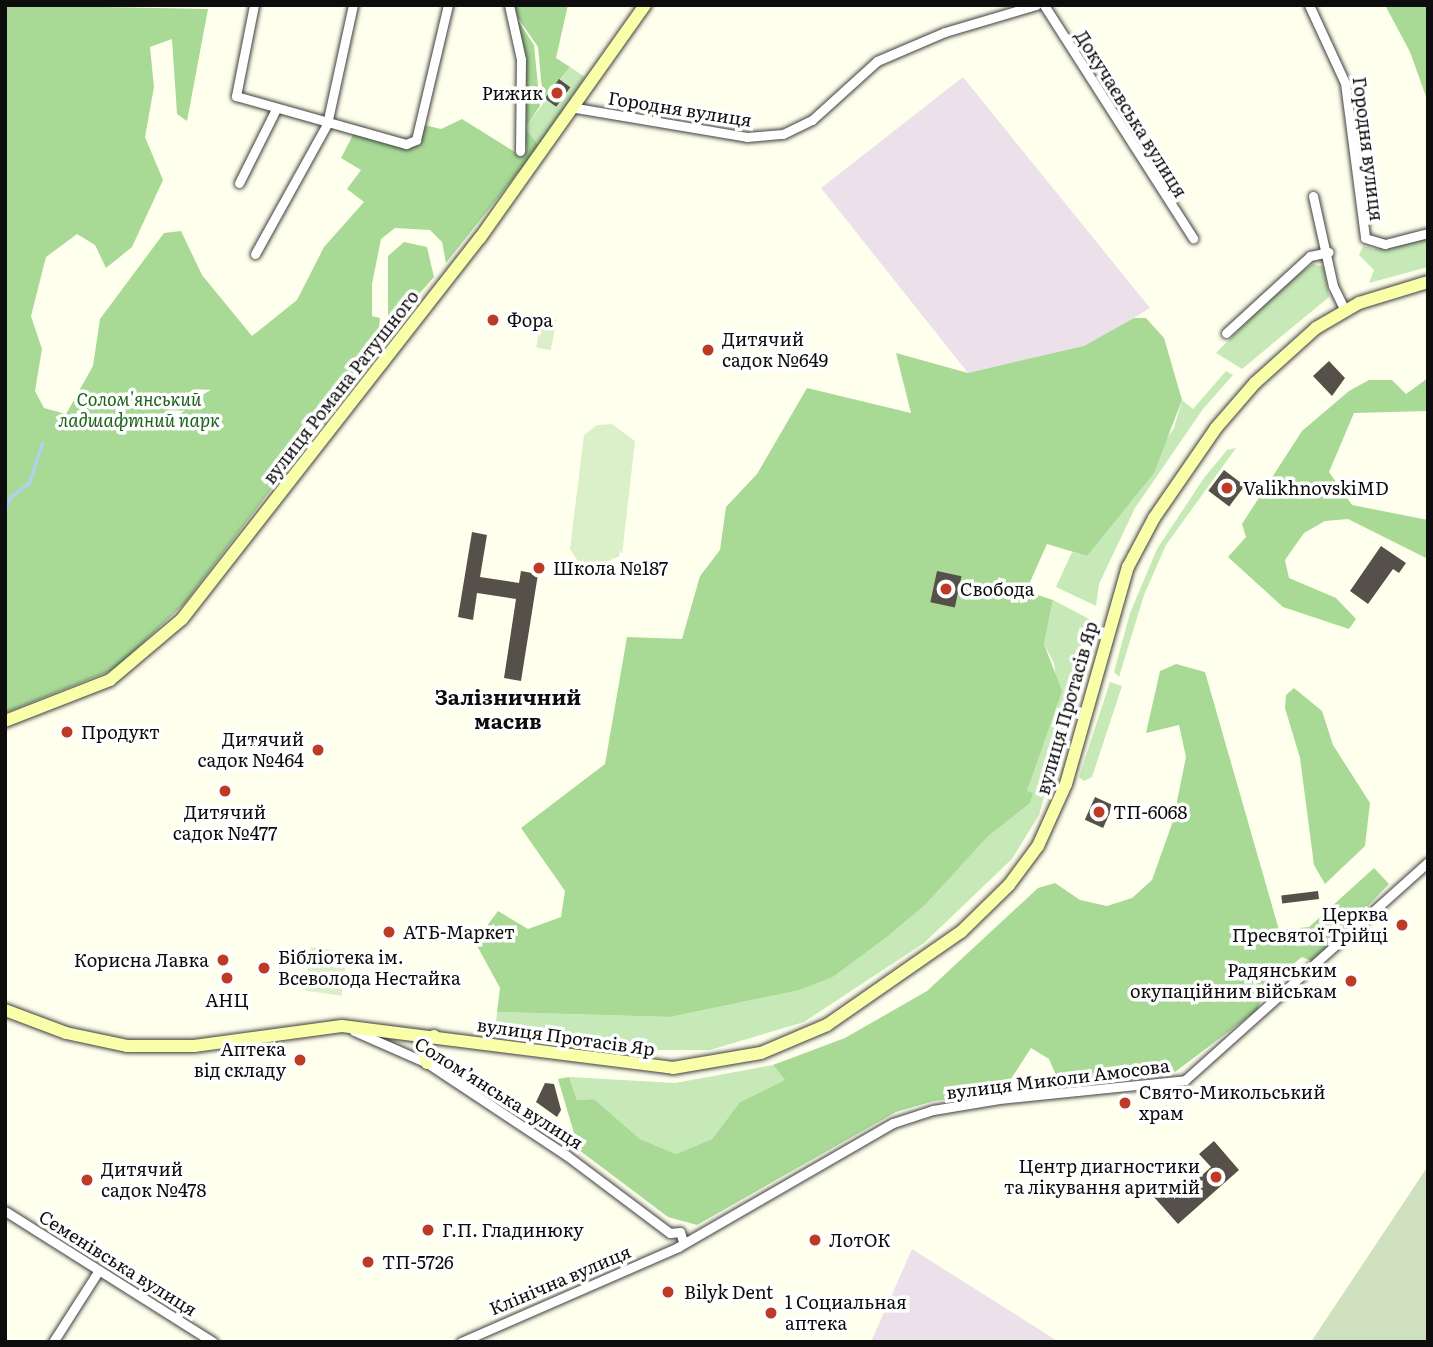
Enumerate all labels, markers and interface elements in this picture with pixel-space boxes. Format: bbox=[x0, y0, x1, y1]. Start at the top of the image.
street label: Докучаєвська вулиця bbox=[1071, 26, 1191, 202]
street label: Городня вулиця bbox=[1348, 76, 1388, 222]
place label: Рижик bbox=[482, 82, 543, 104]
marker: Рижик bbox=[549, 85, 565, 101]
street label: Городня вулиця bbox=[607, 87, 753, 131]
street label: вулиця Романа Ратушного bbox=[259, 286, 423, 488]
place label: Фора bbox=[507, 309, 553, 331]
marker: Фора bbox=[485, 312, 501, 328]
place label: Дитячий садок №649 bbox=[722, 329, 828, 372]
marker: Дитячий садок №649 bbox=[700, 342, 716, 358]
park label: Солом'янський ладшафтний парк bbox=[58, 389, 220, 432]
place label: ValikhnovskiMD bbox=[1243, 477, 1389, 499]
marker: ValikhnovskiMD bbox=[1217, 478, 1237, 498]
place label: Школа №187 bbox=[553, 557, 668, 579]
marker: Школа №187 bbox=[531, 560, 547, 576]
place label: Свобода bbox=[960, 578, 1034, 600]
marker: Свобода bbox=[938, 581, 954, 597]
street label: вулиця Протасів Яр bbox=[1032, 619, 1102, 797]
district label: Залізничний масив bbox=[435, 683, 581, 733]
place label: Продукт bbox=[81, 721, 160, 743]
marker: Продукт bbox=[59, 724, 75, 740]
place label: Дитячий садок №464 bbox=[197, 729, 304, 772]
marker: Дитячий садок №464 bbox=[310, 742, 326, 758]
marker: Дитячий садок №477 bbox=[217, 783, 233, 799]
place label: ТП-6068 bbox=[1113, 801, 1187, 823]
place label: Дитячий садок №477 bbox=[173, 802, 277, 844]
marker: ТП-6068 bbox=[1091, 804, 1107, 820]
place label: Церква Пресвятої Трійці bbox=[1232, 904, 1388, 946]
marker: Церква Пресвятої Трійці bbox=[1394, 917, 1410, 933]
place label: АТБ-Маркет bbox=[403, 921, 515, 943]
marker: АТБ-Маркет bbox=[381, 924, 397, 940]
place label: Бібліотека ім. Всеволода Нестайка bbox=[278, 947, 461, 990]
place label: Корисна Лавка bbox=[74, 949, 209, 971]
marker: Корисна Лавка bbox=[215, 952, 231, 968]
marker: Бібліотека ім. Всеволода Нестайка bbox=[256, 960, 272, 976]
place label: Радянським окупаційним військам bbox=[1130, 960, 1337, 1002]
marker: АНЦ bbox=[219, 970, 235, 986]
marker: Радянським окупаційним військам bbox=[1343, 973, 1359, 989]
place label: АНЦ bbox=[205, 989, 249, 1011]
street label: вулиця Протасів Яр bbox=[476, 1014, 656, 1060]
street label: Соломʼянська вулиця bbox=[411, 1032, 587, 1154]
place label: Аптека від складу bbox=[194, 1039, 286, 1082]
marker: Аптека від складу bbox=[292, 1052, 308, 1068]
street label: вулиця Миколи Амосова bbox=[945, 1055, 1171, 1103]
place label: Свято-Микольський храм bbox=[1139, 1082, 1325, 1124]
marker: Свято-Микольський храм bbox=[1117, 1095, 1133, 1111]
place label: Центр диагностики та лікування аритмій bbox=[1004, 1156, 1200, 1198]
place label: Дитячий садок №478 bbox=[101, 1159, 206, 1202]
marker: Центр диагностики та лікування аритмій bbox=[1206, 1167, 1226, 1187]
marker: Дитячий садок №478 bbox=[79, 1172, 95, 1188]
street label: Семенівська вулиця bbox=[35, 1206, 201, 1320]
place label: Г.П. Гладинюку bbox=[442, 1219, 584, 1241]
marker: Г.П. Гладинюку bbox=[420, 1222, 436, 1238]
place label: ЛотОК bbox=[829, 1229, 890, 1251]
marker: ЛотОК bbox=[807, 1232, 823, 1248]
street label: Клінічна вулиця bbox=[486, 1240, 634, 1320]
place label: ТП-5726 bbox=[382, 1251, 454, 1273]
marker: ТП-5726 bbox=[360, 1254, 376, 1270]
place label: Bilyk Dent bbox=[684, 1281, 773, 1303]
marker: Bilyk Dent bbox=[658, 1282, 678, 1302]
place label: 1 Социальная аптека bbox=[785, 1292, 907, 1334]
marker: 1 Социальная аптека bbox=[763, 1305, 779, 1321]

